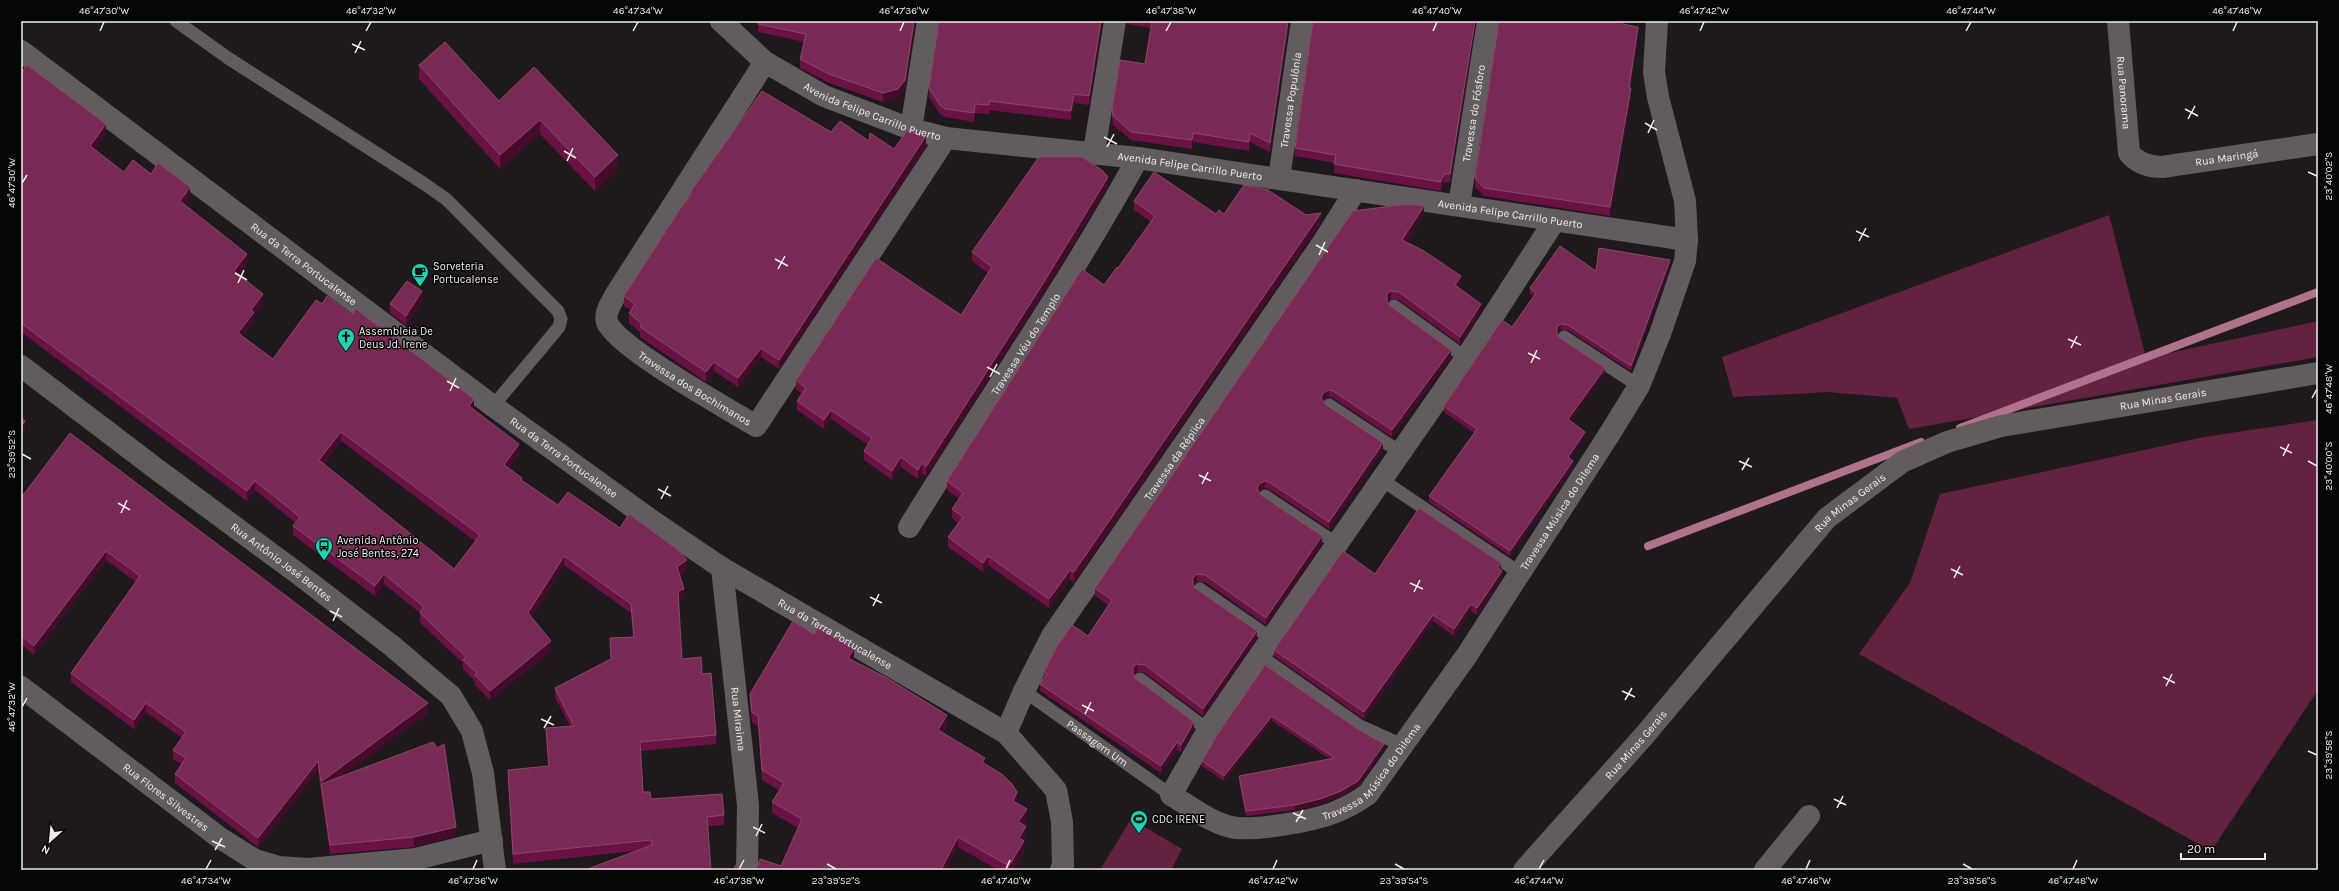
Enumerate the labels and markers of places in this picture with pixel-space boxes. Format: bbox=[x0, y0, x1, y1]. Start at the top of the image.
place label: Sorveteria Portucalense bbox=[433, 260, 499, 286]
cafe icon: Sorveteria Portucalense bbox=[410, 262, 430, 287]
place label: Assembleia De Deus Jd. Irene bbox=[359, 325, 433, 351]
church icon: Assembleia De Deus Jd. Irene bbox=[336, 327, 356, 352]
place label: Avenida Antônio José Bentes, 274 bbox=[337, 534, 419, 560]
bus stop icon: Avenida Antônio José Bentes, 274 bbox=[314, 536, 334, 561]
sports icon: CDC IRENE bbox=[1129, 809, 1149, 834]
place label: CDC IRENE bbox=[1152, 813, 1205, 826]

